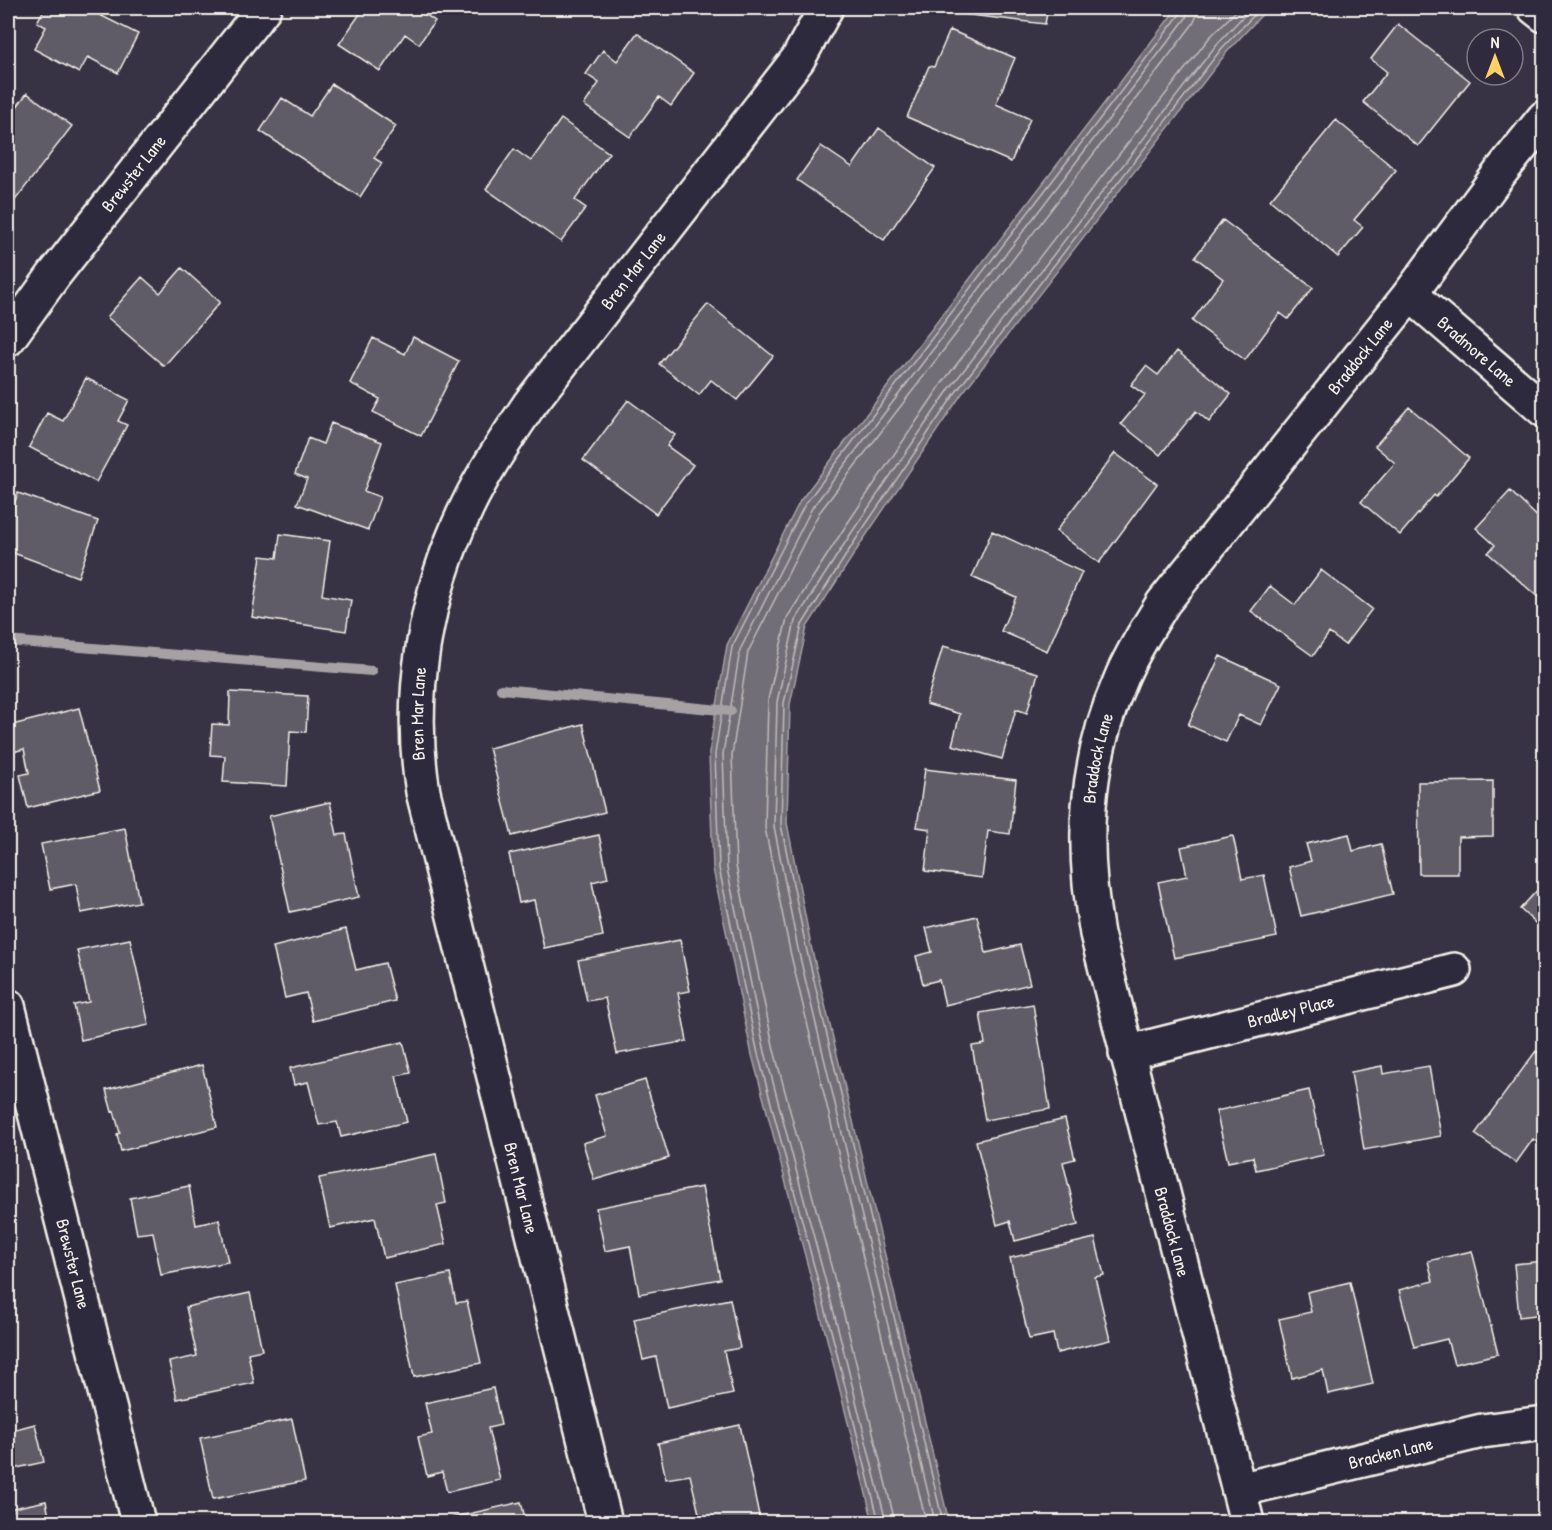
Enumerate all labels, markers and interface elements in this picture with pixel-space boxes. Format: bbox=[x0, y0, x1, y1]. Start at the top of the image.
north arrow bbox=[1465, 27, 1525, 87]
text: N bbox=[1491, 31, 1500, 53]
street label: Brewster Lane bbox=[95, 129, 172, 217]
street label: Bren Mar Lane bbox=[595, 226, 672, 315]
street label: Bradmore Lane bbox=[1432, 310, 1522, 392]
street label: Braddock Lane bbox=[1321, 312, 1399, 400]
street label: Bren Mar Lane bbox=[404, 666, 432, 761]
street label: Braddock Lane bbox=[1076, 709, 1119, 805]
street label: Bradley Place bbox=[1245, 988, 1337, 1034]
street label: Bren Mar Lane bbox=[498, 1140, 545, 1236]
street label: Braddock Lane bbox=[1148, 1184, 1196, 1280]
street label: Brewster Lane bbox=[50, 1216, 97, 1312]
street label: Bracken Lane bbox=[1346, 1430, 1435, 1475]

